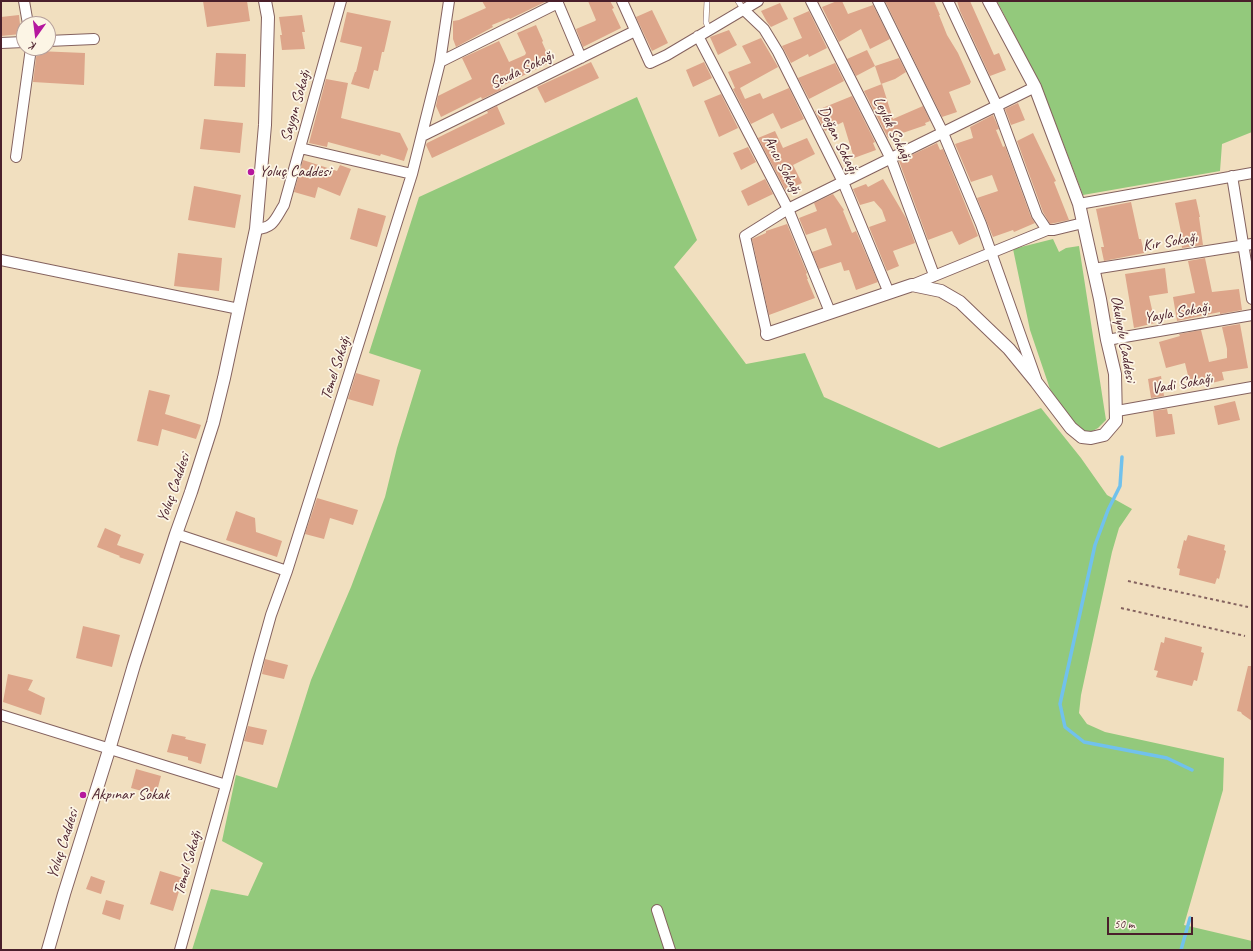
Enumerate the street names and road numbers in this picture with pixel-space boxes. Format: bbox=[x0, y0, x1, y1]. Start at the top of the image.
street label: Sevda Sokağı bbox=[487, 46, 557, 94]
street label: Saygın Sokağı bbox=[277, 68, 315, 144]
street label: Leylek Sokağı bbox=[868, 94, 916, 164]
street label: Doğan Sokağı bbox=[813, 103, 863, 177]
street label: Arıcı Sokağı bbox=[759, 133, 805, 197]
street label: Kır Sokağı bbox=[1141, 228, 1199, 256]
street label: Okulyolu Caddesi bbox=[1106, 294, 1140, 384]
street label: Yayla Sokağı bbox=[1143, 298, 1211, 328]
street label: Temel Sokağı bbox=[317, 334, 355, 402]
street label: Vadi Sokağı bbox=[1150, 369, 1214, 399]
street label: Yoluç Caddesi bbox=[153, 451, 195, 525]
street label: Yoluç Caddesi bbox=[43, 807, 83, 881]
street label: Temel Sokağı bbox=[170, 829, 206, 897]

